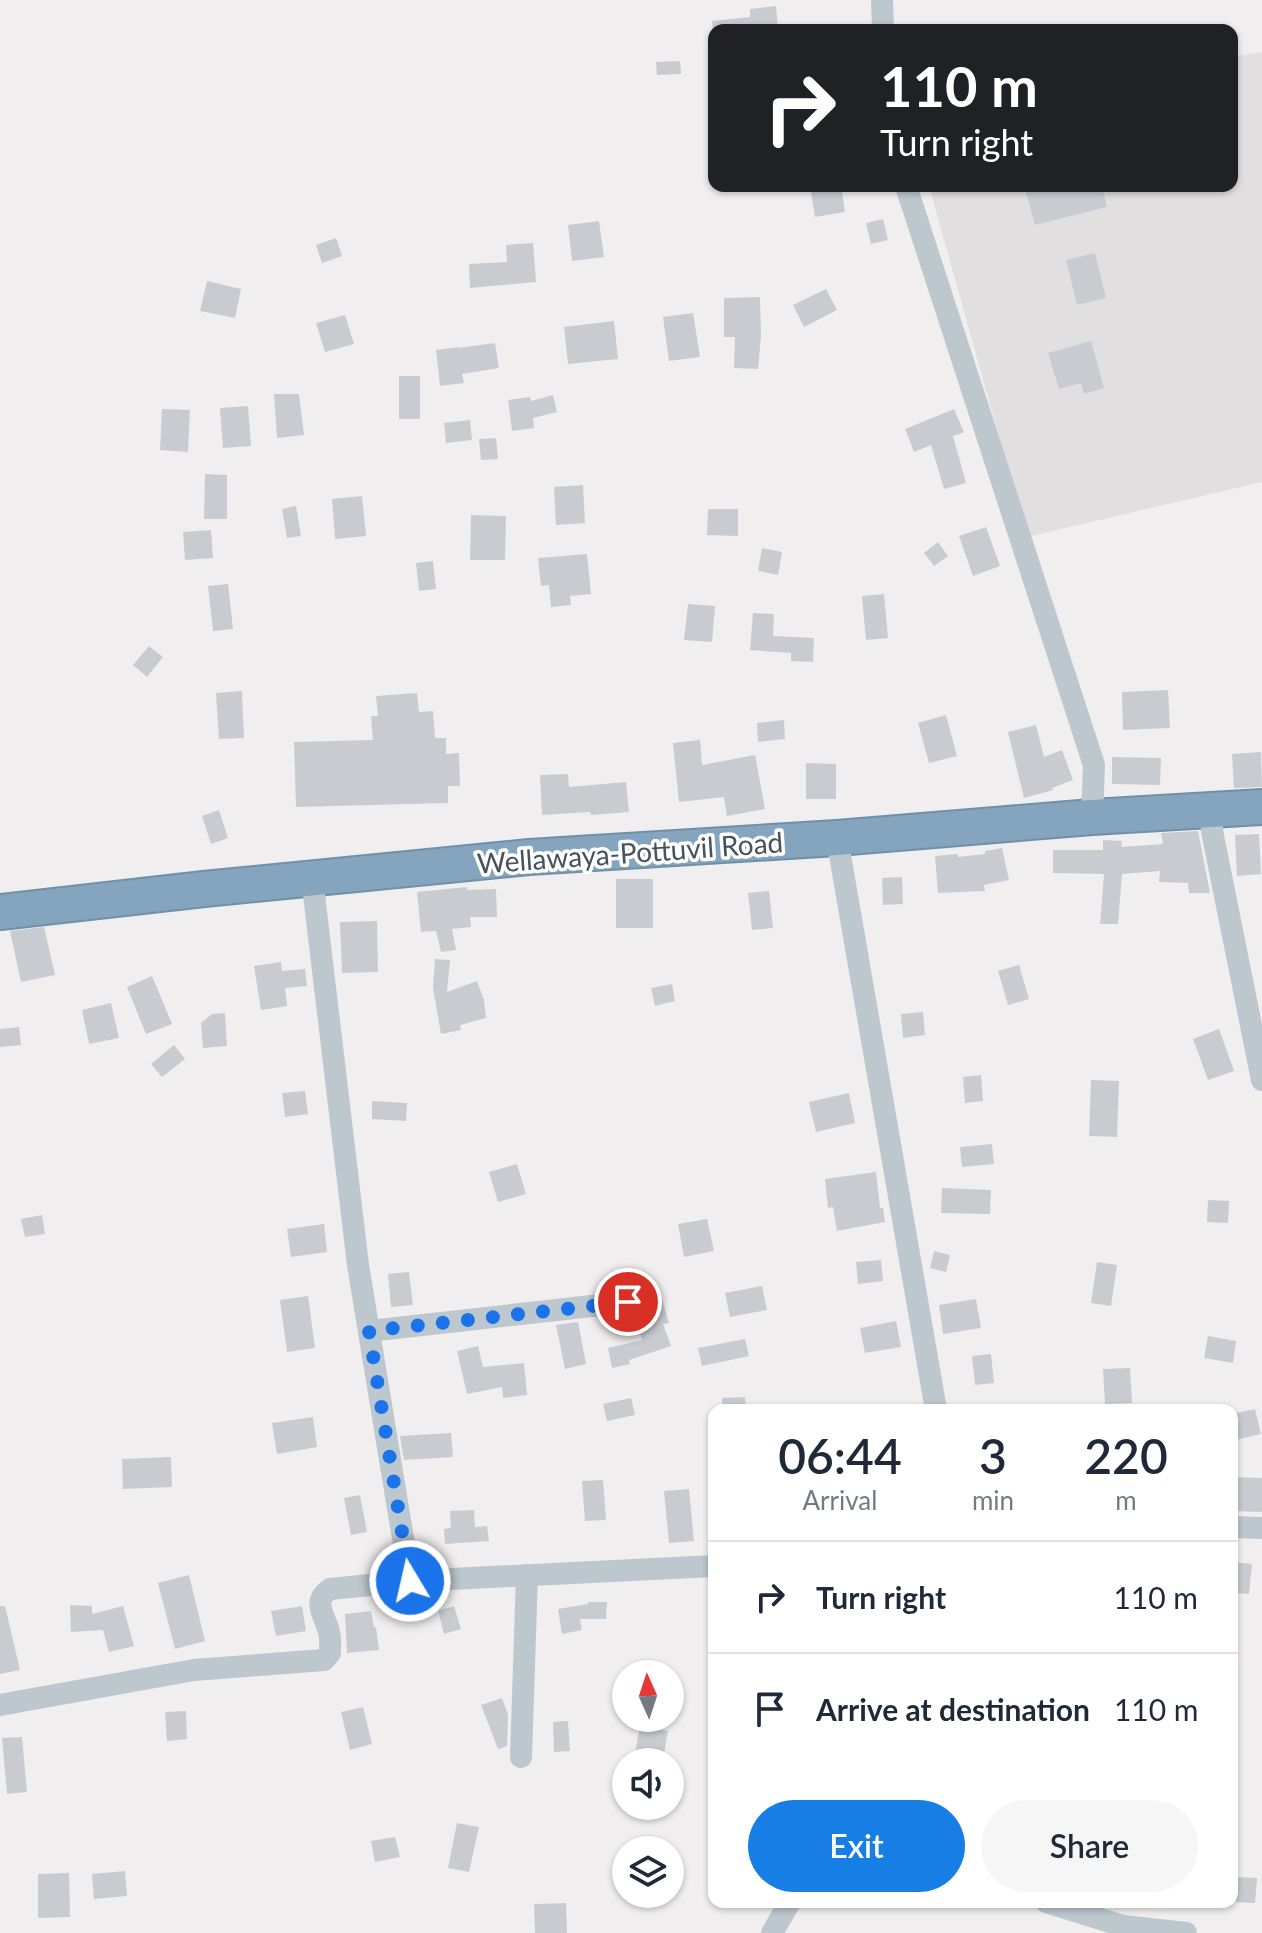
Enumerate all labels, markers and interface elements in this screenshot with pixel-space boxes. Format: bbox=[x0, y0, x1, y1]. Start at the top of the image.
text: 110 m bbox=[880, 52, 1038, 119]
icon: right bbox=[748, 56, 852, 160]
text: Turn right bbox=[880, 120, 1033, 164]
street label: Wellawaya-Pottuvil Road bbox=[476, 824, 784, 880]
pin bbox=[594, 1268, 662, 1336]
icon: arrive bbox=[606, 1280, 650, 1324]
text: 06:44 bbox=[778, 1427, 902, 1484]
text: 3 bbox=[979, 1427, 1007, 1484]
text: 220 bbox=[1084, 1427, 1168, 1484]
text: Arrival bbox=[803, 1484, 877, 1516]
text: min bbox=[972, 1484, 1014, 1516]
text: m bbox=[1115, 1484, 1137, 1516]
position arrow bbox=[368, 1539, 452, 1623]
icon: right bbox=[748, 1575, 792, 1619]
text: Turn right bbox=[816, 1579, 946, 1615]
text: 110 m bbox=[1113, 1579, 1198, 1615]
north arrow bbox=[612, 1660, 684, 1732]
map controls bbox=[612, 1660, 684, 1908]
icon: arrive bbox=[748, 1687, 792, 1731]
text: Arrive at destination bbox=[816, 1691, 1090, 1727]
text: 110 m bbox=[1114, 1691, 1198, 1727]
button: sound bbox=[612, 1748, 684, 1820]
button: Exit bbox=[748, 1800, 965, 1892]
button: Share bbox=[981, 1800, 1198, 1892]
button: layers bbox=[612, 1836, 684, 1908]

